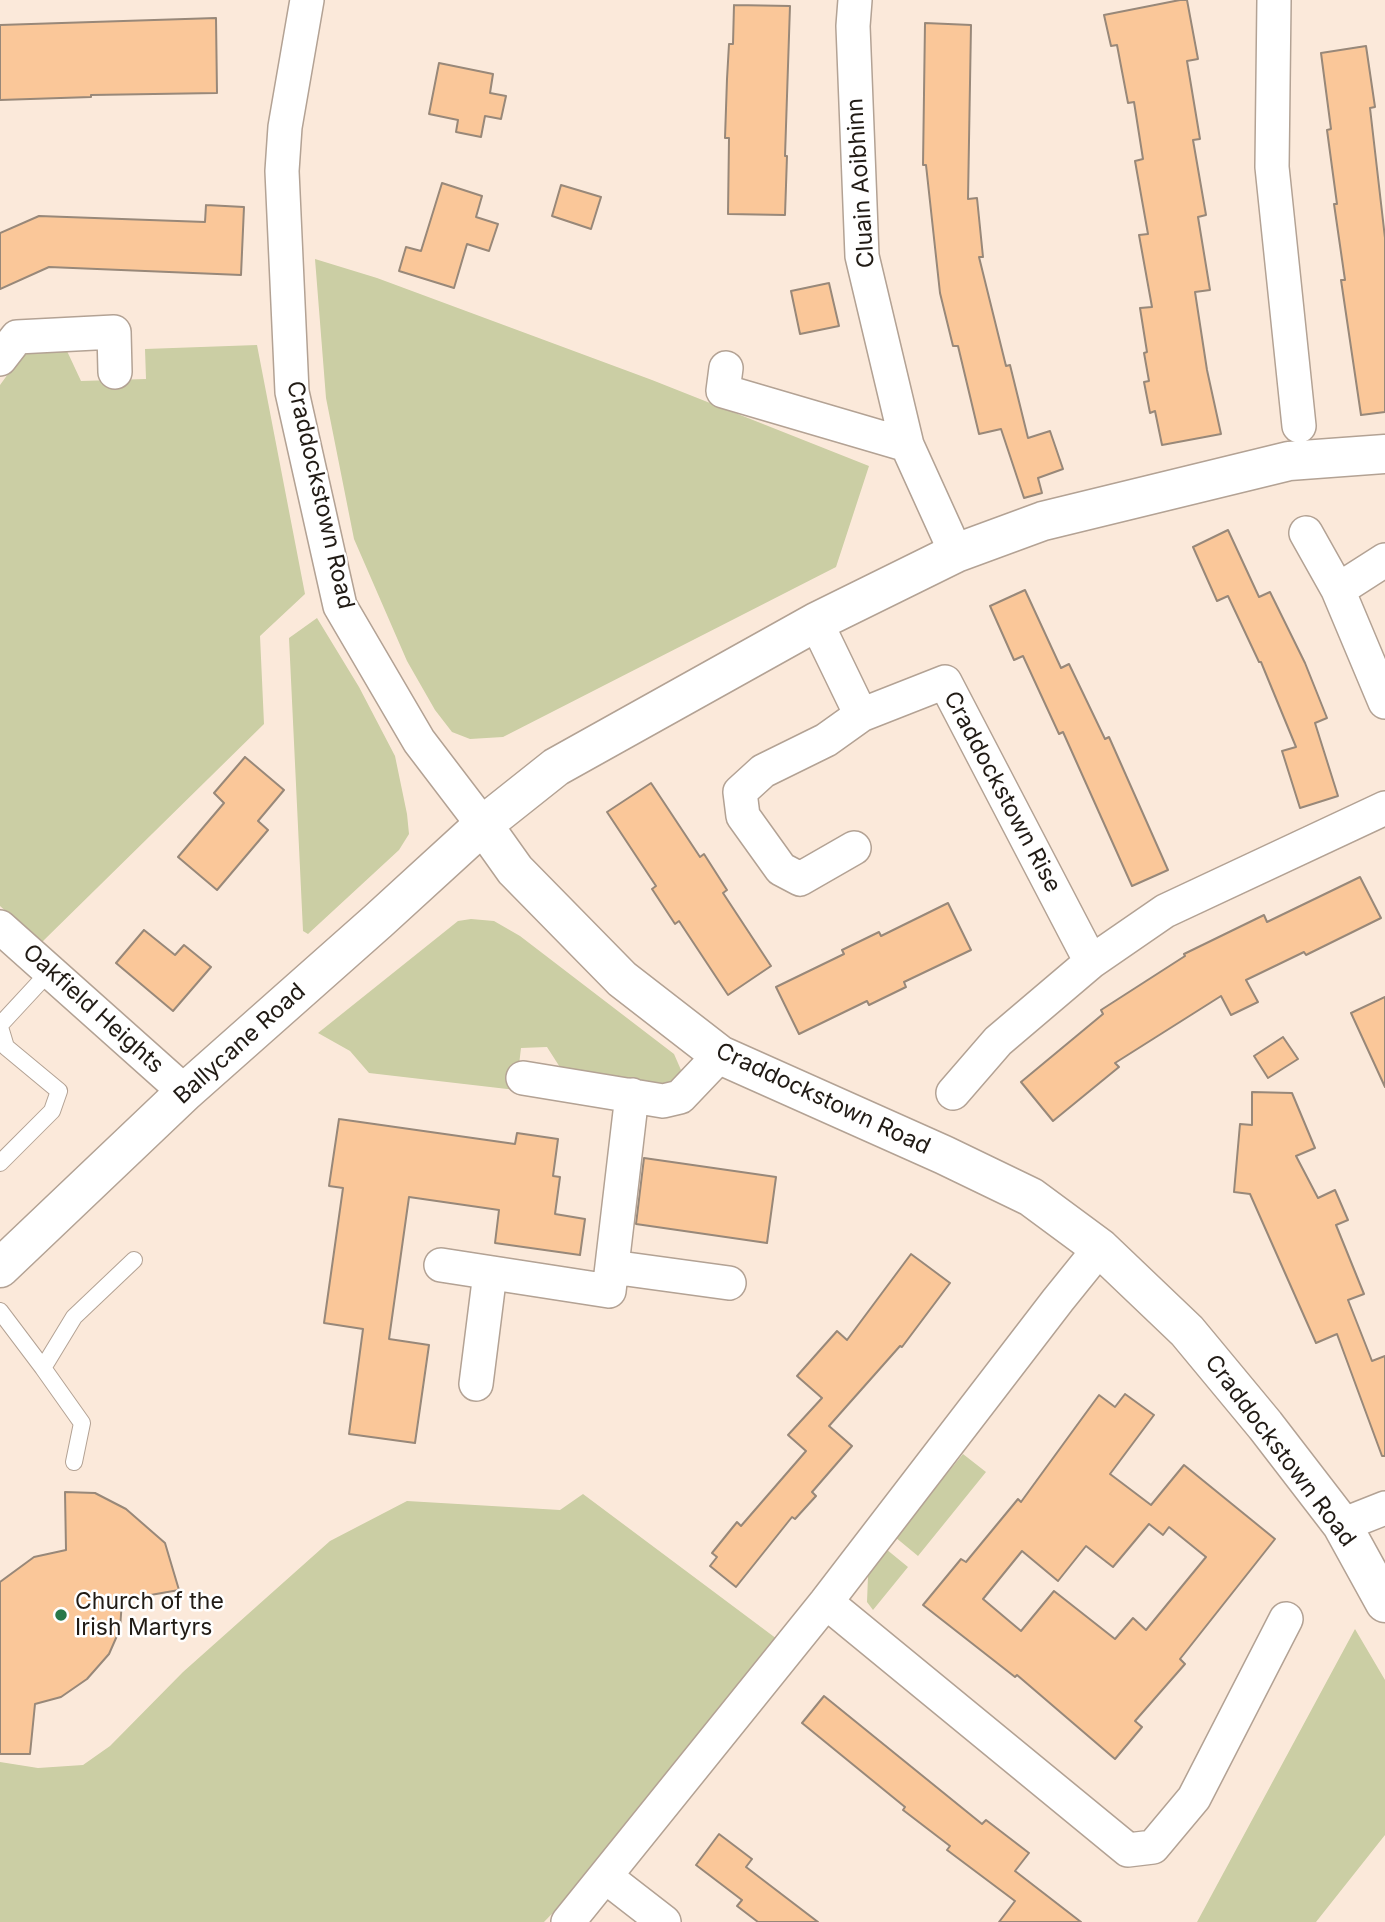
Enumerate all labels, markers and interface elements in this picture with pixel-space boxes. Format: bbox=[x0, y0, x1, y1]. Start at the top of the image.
street label: Cluain Aoibhinn bbox=[841, 97, 881, 269]
street label: Craddockstown Road bbox=[280, 378, 360, 612]
street label: Craddockstown Rise bbox=[937, 687, 1067, 897]
street label: Oakfield Heights bbox=[17, 939, 169, 1079]
street label: Ballycane Road bbox=[169, 978, 311, 1110]
street label: Craddockstown Road bbox=[711, 1037, 935, 1161]
street label: Craddockstown Road bbox=[1199, 1350, 1361, 1552]
place label: Church of the Irish Martyrs bbox=[75, 1588, 224, 1642]
marker: Church of the Irish Martyrs bbox=[53, 1607, 69, 1623]

